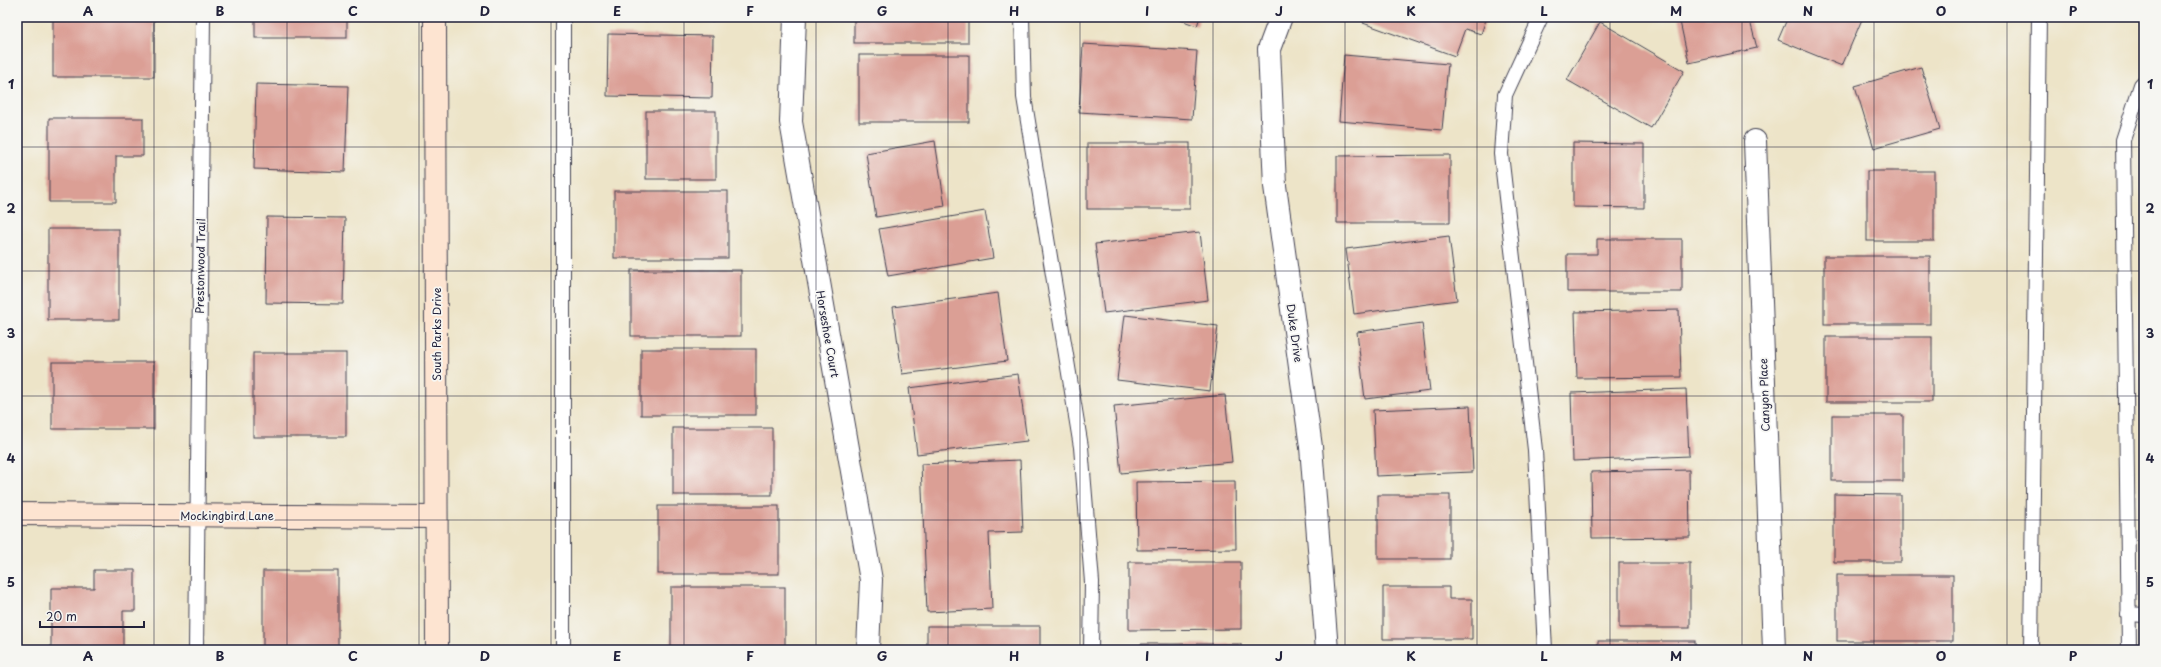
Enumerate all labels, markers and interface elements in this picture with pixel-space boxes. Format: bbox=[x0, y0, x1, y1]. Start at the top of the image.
text: A bbox=[83, 1, 93, 20]
text: B bbox=[216, 1, 225, 20]
text: C bbox=[348, 1, 358, 20]
text: D bbox=[480, 1, 490, 20]
text: E bbox=[613, 1, 621, 20]
text: F bbox=[746, 1, 754, 20]
text: G bbox=[877, 1, 887, 20]
text: H bbox=[1009, 1, 1019, 20]
text: I bbox=[1145, 1, 1149, 20]
text: J bbox=[1275, 1, 1283, 20]
text: K bbox=[1406, 1, 1416, 20]
text: L bbox=[1540, 1, 1548, 20]
text: M bbox=[1670, 1, 1682, 20]
text: N bbox=[1803, 1, 1813, 20]
text: O bbox=[1936, 1, 1946, 20]
text: P bbox=[2069, 1, 2078, 20]
text: 1 bbox=[8, 74, 14, 93]
text: 1 bbox=[2147, 74, 2153, 93]
text: 2 bbox=[6, 198, 16, 217]
text: 2 bbox=[2145, 198, 2155, 217]
street label: Prestonwood Trail bbox=[191, 218, 209, 314]
street label: South Parks Drive bbox=[428, 287, 445, 381]
street label: Horseshoe Court bbox=[812, 289, 844, 379]
street label: Duke Drive bbox=[1282, 303, 1308, 363]
text: 3 bbox=[7, 323, 16, 342]
text: 3 bbox=[2146, 323, 2155, 342]
street label: Canyon Place bbox=[1754, 358, 1774, 432]
text: 4 bbox=[7, 448, 16, 467]
text: 4 bbox=[2146, 448, 2155, 467]
street label: Mockingbird Lane bbox=[180, 507, 274, 524]
text: 5 bbox=[7, 572, 15, 591]
text: 5 bbox=[2146, 572, 2154, 591]
scale bar bbox=[40, 603, 144, 629]
text: 20 m bbox=[46, 607, 77, 625]
text: A bbox=[83, 646, 93, 665]
text: B bbox=[216, 646, 225, 665]
text: C bbox=[348, 646, 358, 665]
text: D bbox=[480, 646, 490, 665]
text: E bbox=[613, 646, 621, 665]
text: F bbox=[746, 646, 754, 665]
text: G bbox=[877, 646, 887, 665]
text: H bbox=[1009, 646, 1019, 665]
text: I bbox=[1145, 646, 1149, 665]
text: J bbox=[1275, 646, 1283, 665]
text: K bbox=[1406, 646, 1416, 665]
text: L bbox=[1540, 646, 1548, 665]
text: M bbox=[1670, 646, 1682, 665]
text: N bbox=[1803, 646, 1813, 665]
text: O bbox=[1936, 646, 1946, 665]
text: P bbox=[2069, 646, 2078, 665]

